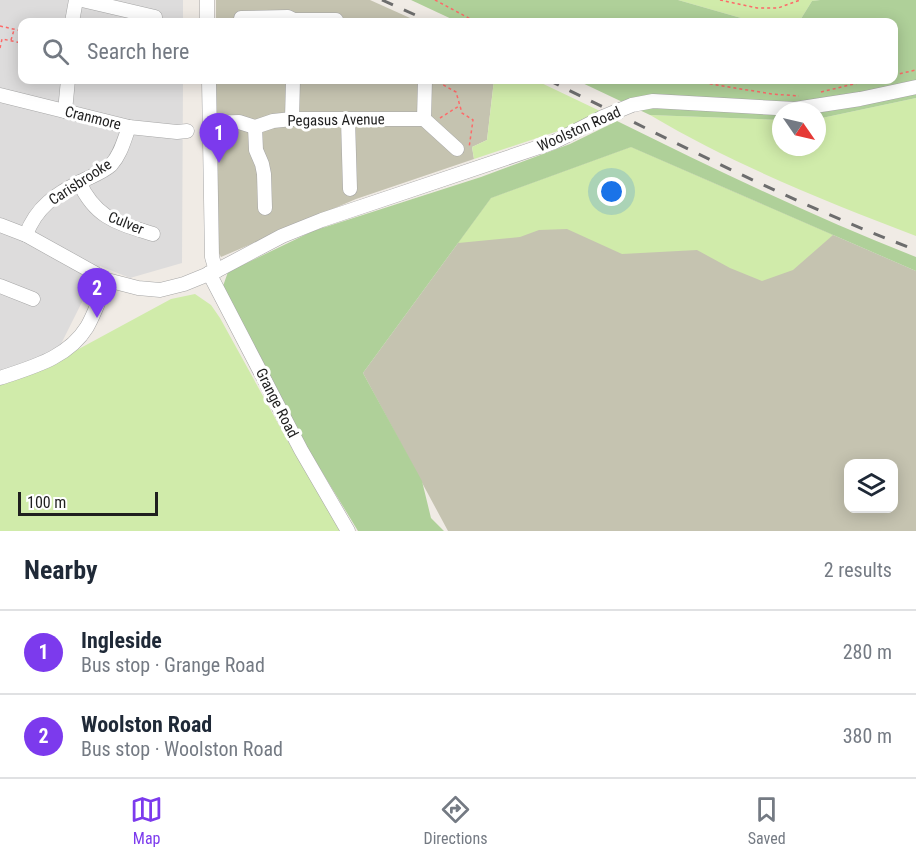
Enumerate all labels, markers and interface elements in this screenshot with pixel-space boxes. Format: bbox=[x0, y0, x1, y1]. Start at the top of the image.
search box bbox=[18, 18, 898, 84]
icon: search bbox=[39, 35, 72, 68]
text: Search here bbox=[87, 39, 189, 64]
street label: Cranmore bbox=[63, 102, 123, 134]
north arrow bbox=[772, 102, 826, 156]
street label: Woolston Road bbox=[535, 103, 623, 155]
street label: Pegasus Avenue bbox=[287, 110, 385, 130]
pin: 1 bbox=[200, 114, 238, 163]
street label: Carisbrooke bbox=[45, 155, 115, 209]
your location bbox=[597, 177, 626, 206]
street label: Culver bbox=[105, 208, 147, 238]
pin: 2 bbox=[78, 268, 116, 318]
street label: Grange Road bbox=[252, 365, 302, 441]
map controls bbox=[844, 459, 898, 513]
button: layers bbox=[844, 459, 898, 513]
scale bar bbox=[18, 489, 158, 516]
text: 100 m bbox=[27, 493, 66, 512]
text: Nearby bbox=[24, 555, 98, 585]
text: 2 results bbox=[824, 558, 892, 582]
text: Ingleside bbox=[81, 628, 162, 653]
text: 1 bbox=[38, 640, 49, 664]
text: 280 m bbox=[843, 640, 892, 664]
text: Bus stop · Grange Road bbox=[81, 653, 265, 677]
text: Woolston Road bbox=[81, 712, 212, 737]
text: 2 bbox=[38, 724, 49, 748]
text: 380 m bbox=[843, 724, 892, 748]
text: Bus stop · Woolston Road bbox=[81, 737, 283, 761]
tab: Map bbox=[130, 793, 163, 848]
tab: Directions bbox=[424, 793, 487, 848]
tab: Saved bbox=[748, 793, 786, 848]

